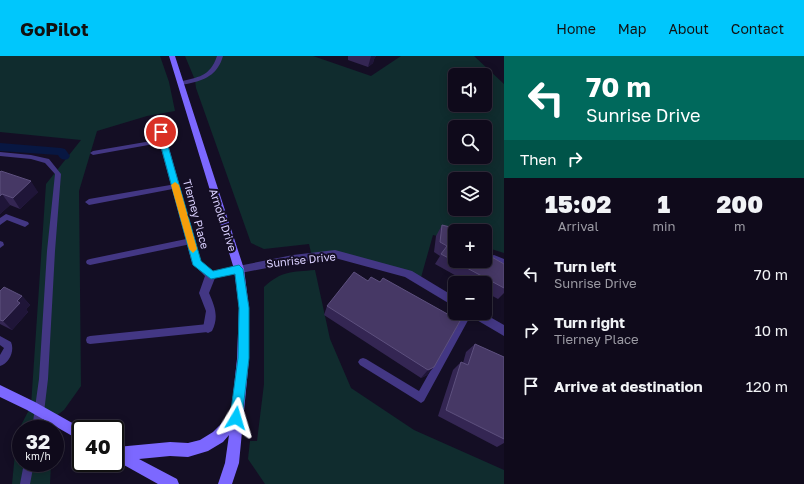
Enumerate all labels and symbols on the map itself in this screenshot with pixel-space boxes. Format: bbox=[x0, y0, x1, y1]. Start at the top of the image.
pin bbox=[144, 115, 178, 149]
street label: Tierney Place bbox=[181, 178, 212, 250]
street label: Arnold Drive bbox=[207, 187, 240, 253]
street label: Sunrise Drive bbox=[265, 249, 336, 270]
position arrow bbox=[215, 397, 257, 439]
speed limit sign: 40 bbox=[72, 420, 124, 472]

